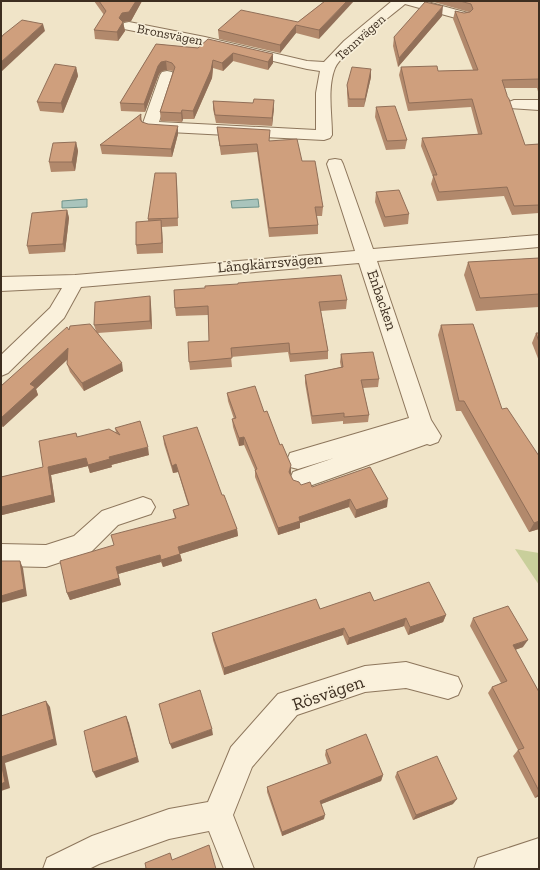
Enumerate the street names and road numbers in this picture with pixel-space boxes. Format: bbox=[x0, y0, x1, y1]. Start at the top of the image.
street label: Tennvägen bbox=[332, 11, 389, 64]
street label: Bronsvägen bbox=[136, 21, 205, 48]
street label: Långkärrsvägen bbox=[217, 249, 324, 277]
street label: Enbacken bbox=[363, 267, 401, 333]
street label: Rösvägen bbox=[289, 670, 367, 716]

